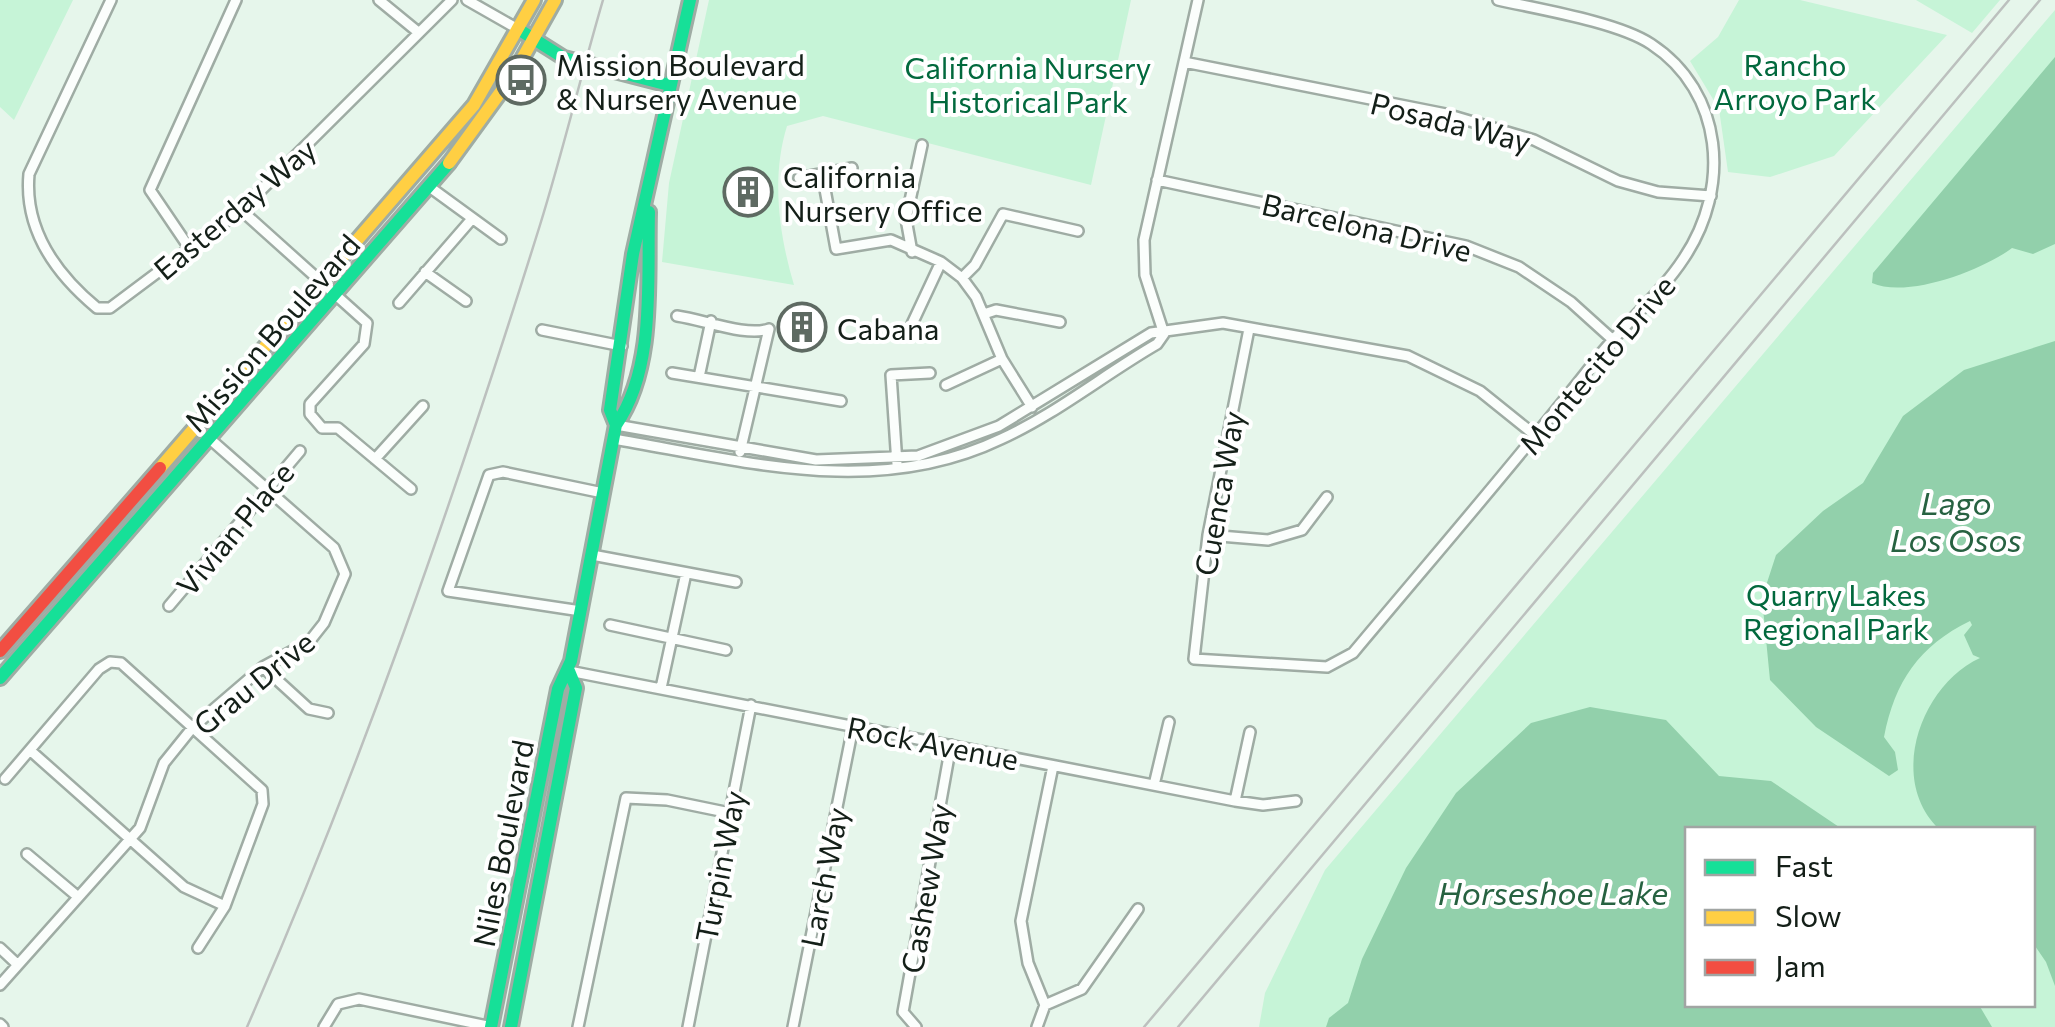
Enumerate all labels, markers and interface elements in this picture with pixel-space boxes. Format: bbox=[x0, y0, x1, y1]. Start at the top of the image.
place label: Mission Boulevard & Nursery Avenue bbox=[556, 45, 805, 116]
park label: Rancho Arroyo Park bbox=[1714, 45, 1876, 116]
park label: California Nursery Historical Park bbox=[905, 48, 1151, 119]
bus stop icon: Mission Boulevard & Nursery Avenue bbox=[495, 54, 547, 106]
street label: Posada Way bbox=[1367, 83, 1535, 159]
street label: Easterday Way bbox=[145, 129, 323, 287]
place label: California Nursery Office bbox=[783, 157, 982, 228]
building icon: California Nursery Office bbox=[722, 166, 774, 218]
street label: Barcelona Drive bbox=[1259, 184, 1475, 268]
street label: Mission Boulevard bbox=[175, 226, 367, 438]
street label: Montecito Drive bbox=[1510, 267, 1682, 461]
building icon: Cabana bbox=[776, 301, 828, 353]
place label: Cabana bbox=[837, 309, 940, 346]
street label: Cuenca Way bbox=[1185, 408, 1251, 578]
street label: Vivian Place bbox=[167, 454, 301, 602]
water label: Lago Los Osos bbox=[1890, 482, 2022, 559]
park label: Quarry Lakes Regional Park bbox=[1743, 575, 1929, 646]
street label: Grau Drive bbox=[185, 622, 321, 742]
street label: Rock Avenue bbox=[844, 707, 1022, 777]
street label: Niles Boulevard bbox=[464, 736, 540, 950]
street label: Turpin Way bbox=[686, 787, 752, 945]
street label: Cashew Way bbox=[892, 800, 958, 976]
street label: Larch Way bbox=[791, 804, 855, 950]
legend bbox=[1685, 827, 2035, 1007]
text: Fast bbox=[1775, 846, 1833, 883]
water label: Horseshoe Lake bbox=[1438, 872, 1668, 912]
text: Slow bbox=[1775, 896, 1842, 933]
text: Jam bbox=[1775, 946, 1826, 983]

